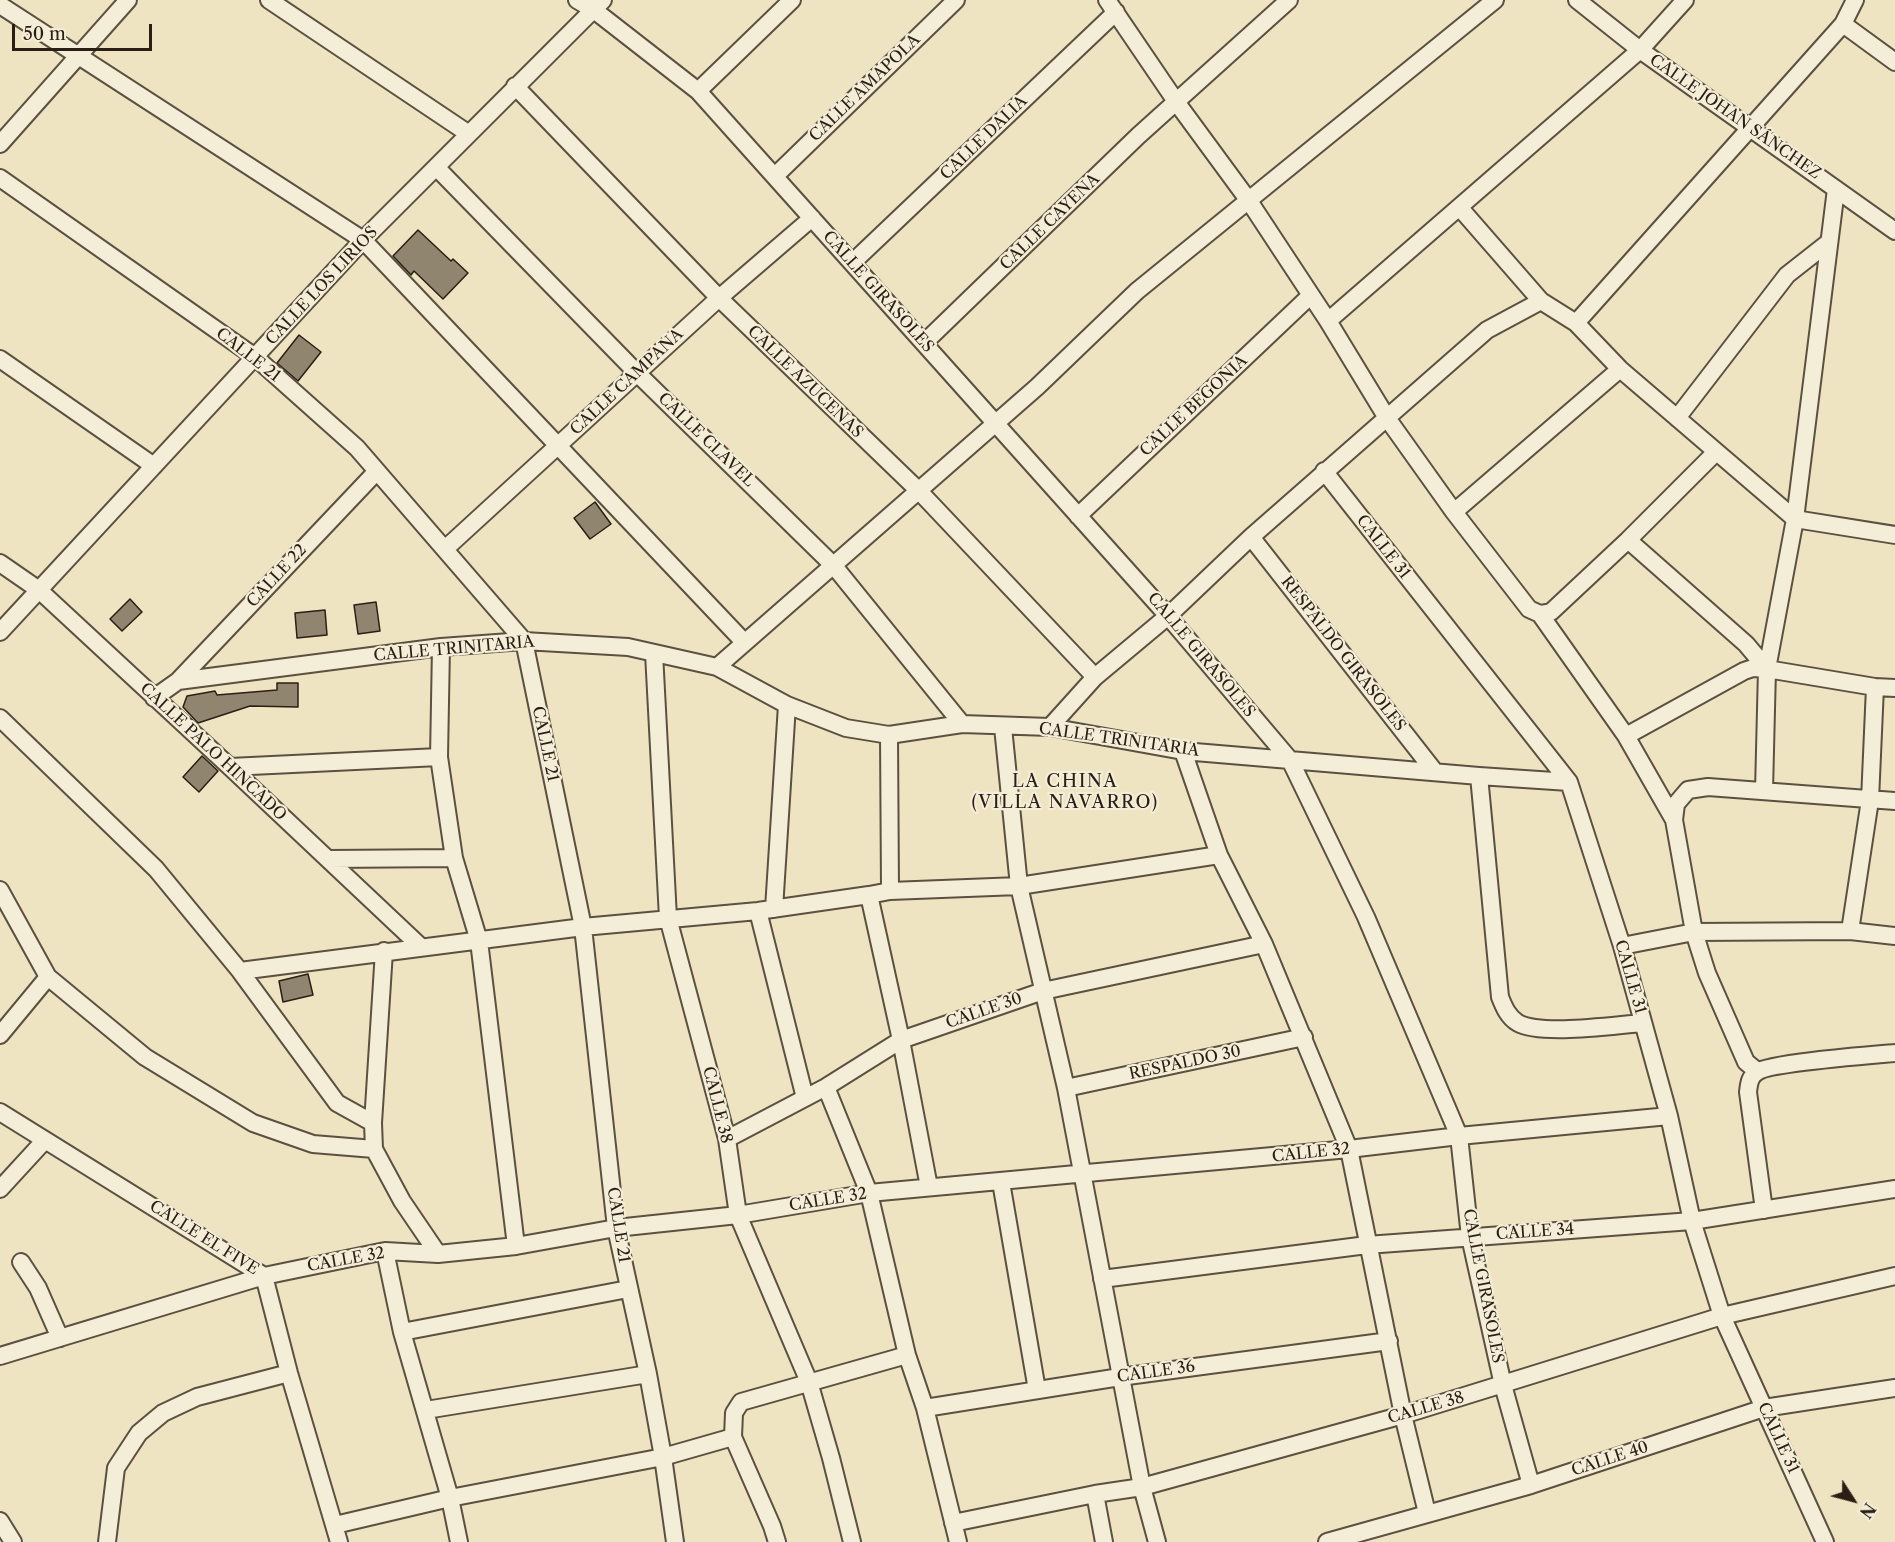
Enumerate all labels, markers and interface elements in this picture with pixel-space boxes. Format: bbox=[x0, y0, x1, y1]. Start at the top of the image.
scale bar bbox=[15, 12, 154, 50]
text: 50 m bbox=[23, 23, 66, 45]
street label: CALLE AMAPOLA bbox=[806, 30, 924, 146]
street label: CALLE JOHAN SÁNCHEZ bbox=[1646, 51, 1824, 183]
street label: CALLE DALIA bbox=[937, 92, 1031, 184]
street label: CALLE CAYENA bbox=[996, 170, 1104, 274]
street label: CALLE LOS LIRIOS bbox=[262, 223, 382, 349]
street label: CALLE GIRASOLES bbox=[818, 227, 938, 357]
street label: CALLE AZUCENAS bbox=[743, 322, 867, 442]
street label: CALLE 21 bbox=[212, 324, 284, 386]
street label: CALLE CAMPANA bbox=[567, 325, 687, 439]
street label: CALLE BEGONIA bbox=[1136, 351, 1252, 461]
street label: CALLE CLAVEL bbox=[654, 389, 758, 491]
street label: CALLE 31 bbox=[1352, 511, 1414, 583]
street label: CALLE 22 bbox=[243, 541, 311, 611]
street label: RESPALDO GIRASOLES bbox=[1277, 573, 1409, 735]
street label: CALLE GIRASOLES bbox=[1143, 589, 1259, 721]
street label: CALLE TRINITARIA bbox=[373, 632, 535, 666]
street label: CALLE PALO HINCADO bbox=[136, 679, 290, 825]
street label: CALLE 21 bbox=[528, 705, 562, 783]
street label: CALLE TRINITARIA bbox=[1038, 719, 1200, 761]
district label: LA CHINA (VILLA NAVARRO) bbox=[971, 771, 1159, 814]
street label: CALLE 31 bbox=[1610, 938, 1650, 1016]
street label: CALLE 30 bbox=[943, 989, 1025, 1033]
street label: RESPALDO 30 bbox=[1127, 1042, 1243, 1084]
street label: CALLE 38 bbox=[698, 1064, 736, 1146]
street label: CALLE 32 bbox=[1271, 1139, 1351, 1167]
street label: CALLE 32 bbox=[788, 1184, 868, 1216]
street label: CALLE 21 bbox=[603, 1186, 633, 1264]
street label: CALLE EL FIVE bbox=[146, 1197, 262, 1279]
street label: CALLE GIRASOLES bbox=[1459, 1207, 1507, 1365]
street label: CALLE 34 bbox=[1495, 1220, 1575, 1244]
street label: CALLE 32 bbox=[306, 1244, 386, 1276]
street label: CALLE 36 bbox=[1116, 1357, 1196, 1387]
street label: CALLE 38 bbox=[1386, 1388, 1466, 1428]
street label: CALLE 31 bbox=[1753, 1400, 1803, 1476]
street label: CALLE 40 bbox=[1569, 1438, 1651, 1480]
north arrow bbox=[1823, 1470, 1883, 1530]
text: N bbox=[1855, 1499, 1880, 1522]

